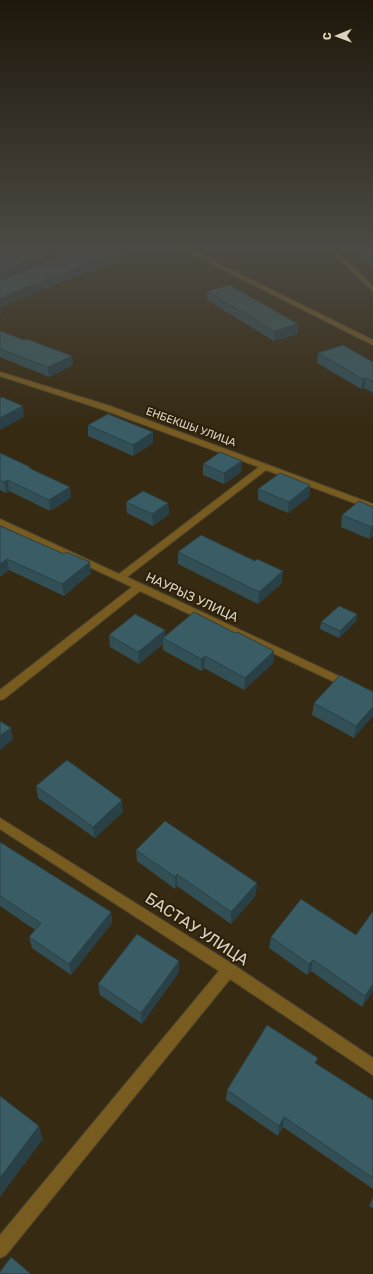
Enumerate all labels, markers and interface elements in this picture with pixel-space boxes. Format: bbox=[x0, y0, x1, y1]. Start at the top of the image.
north arrow bbox=[317, 16, 357, 56]
text: С bbox=[321, 32, 334, 40]
street label: ЕНБЕКШЫ УЛИЦА bbox=[144, 405, 238, 450]
street label: НАУРЫЗ УЛИЦА bbox=[143, 569, 241, 625]
street label: БАСТАУ УЛИЦА bbox=[142, 888, 253, 970]

